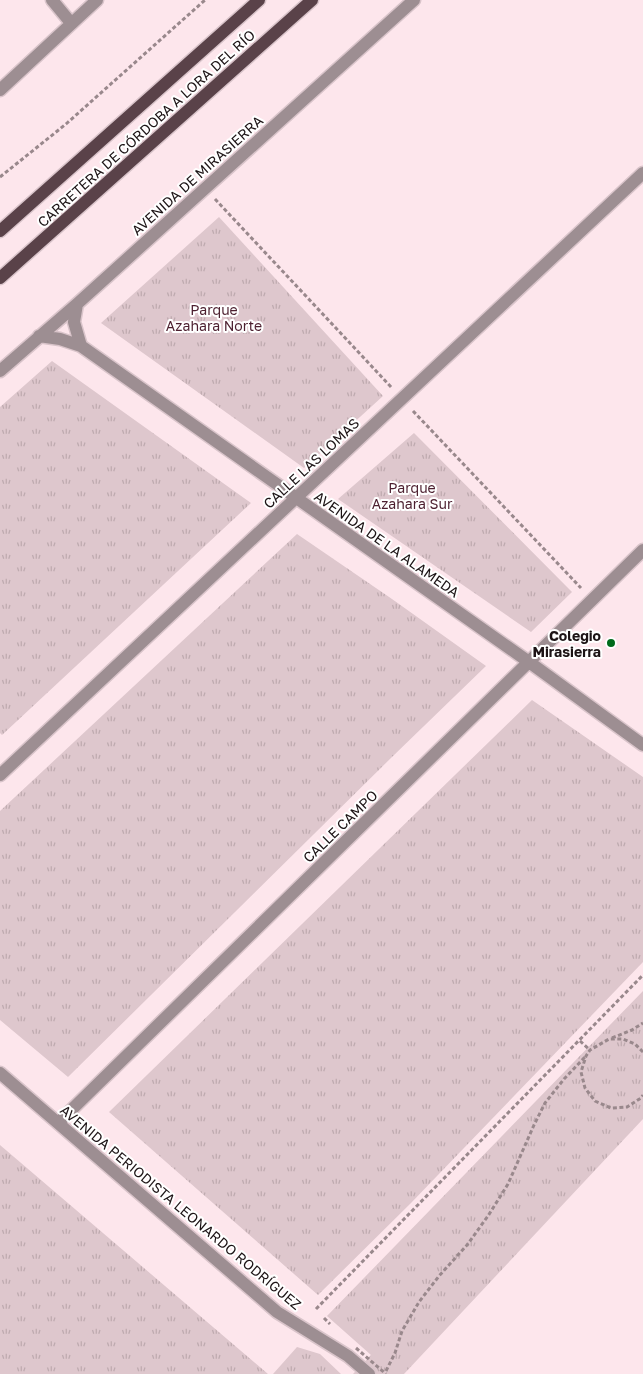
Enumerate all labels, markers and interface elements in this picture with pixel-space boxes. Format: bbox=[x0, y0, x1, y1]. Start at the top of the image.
street label: CARRETERA DE CÓRDOBA A LORA DEL RÍO bbox=[34, 26, 258, 230]
street label: AVENIDA DE MIRASIERRA bbox=[128, 111, 267, 238]
park label: Parque Azahara Norte bbox=[166, 301, 262, 334]
street label: CALLE LAS LOMAS bbox=[260, 414, 362, 512]
park label: Parque Azahara Sur bbox=[372, 479, 453, 512]
street label: AVENIDA DE LA ALAMEDA bbox=[311, 487, 463, 601]
place label: Colegio Mirasierra bbox=[533, 627, 601, 660]
marker: Colegio Mirasierra bbox=[605, 637, 617, 649]
street label: CALLE CAMPO bbox=[299, 786, 381, 866]
street label: AVENIDA PERIODISTA LEONARDO RODRÍGUEZ bbox=[57, 1101, 305, 1313]

